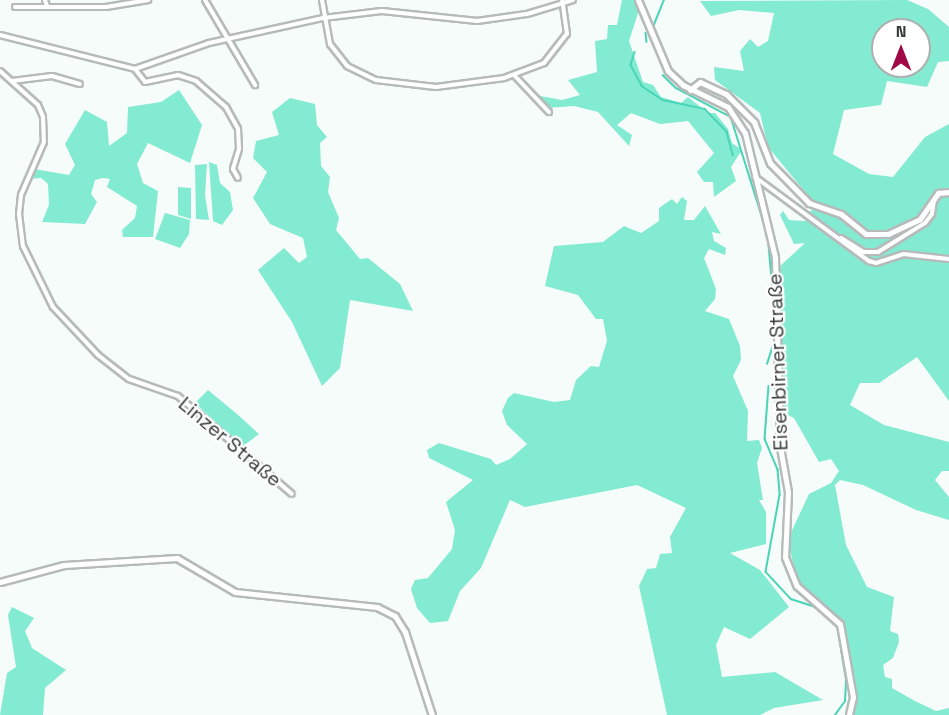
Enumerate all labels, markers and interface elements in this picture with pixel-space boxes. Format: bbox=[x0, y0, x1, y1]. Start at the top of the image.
north arrow bbox=[871, 18, 931, 78]
text: N bbox=[896, 21, 906, 42]
street label: Eisenbirner Straße bbox=[763, 273, 793, 451]
street label: Linzer Straße bbox=[174, 392, 286, 492]

